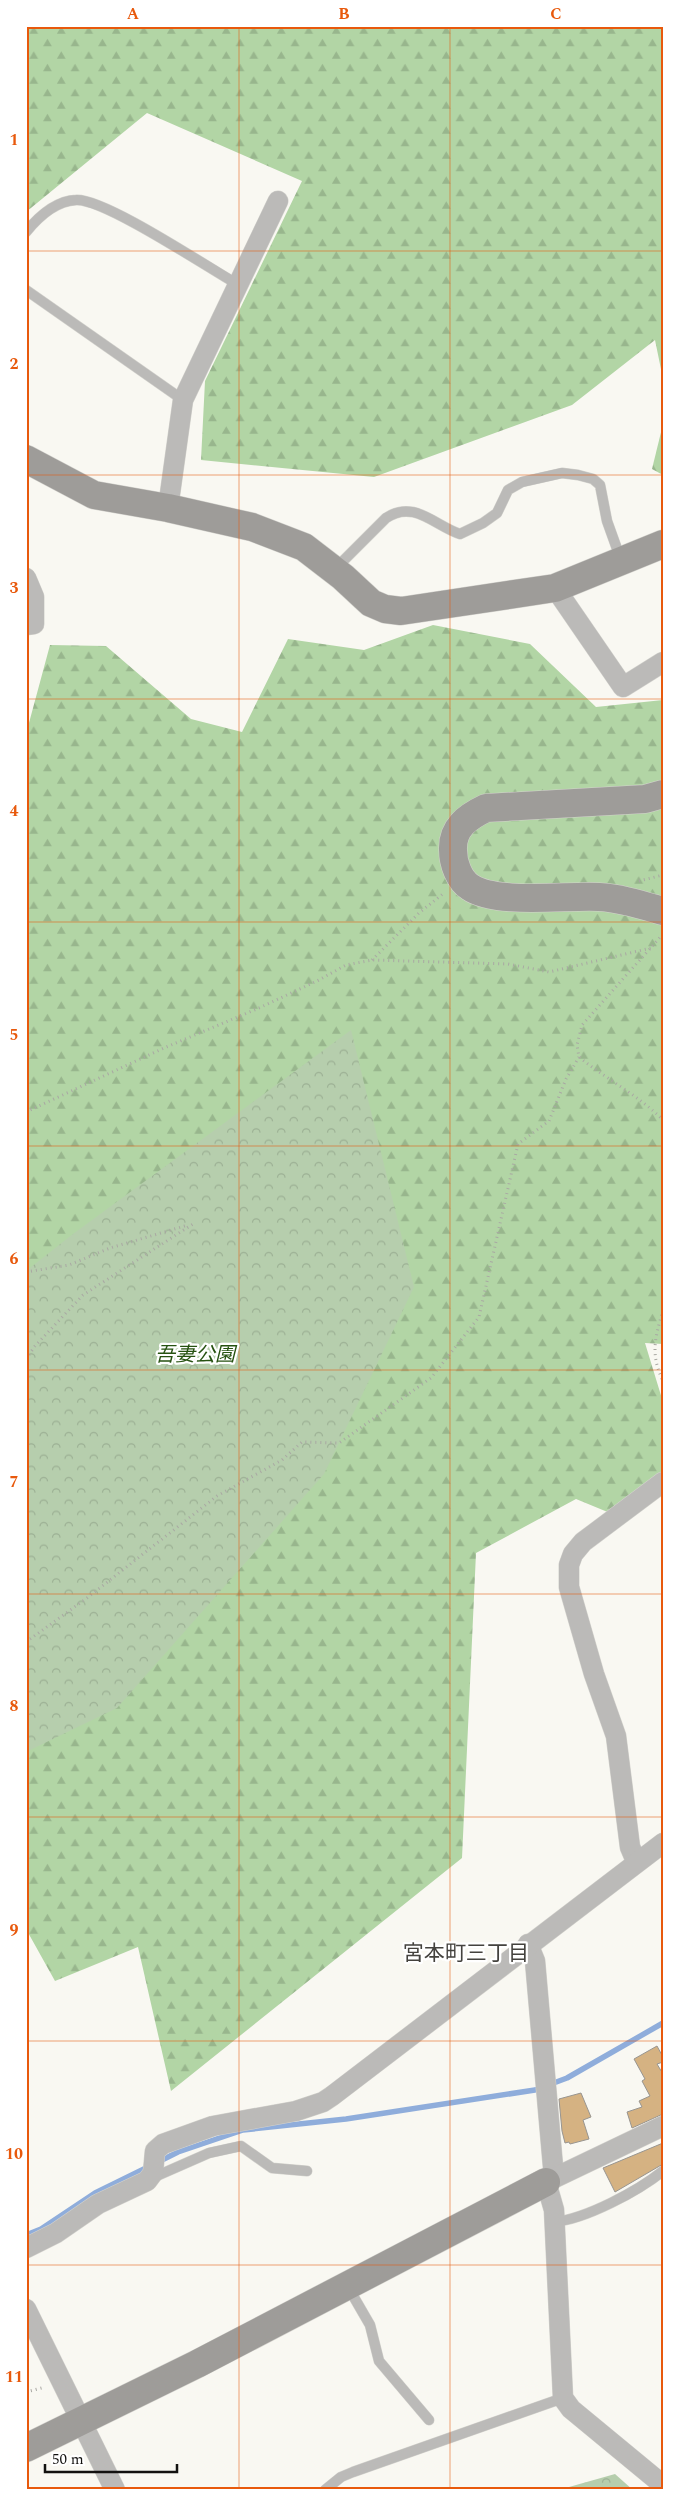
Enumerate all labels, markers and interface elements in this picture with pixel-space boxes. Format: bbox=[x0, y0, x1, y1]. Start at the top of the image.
text: A bbox=[127, 2, 140, 26]
text: B bbox=[338, 2, 350, 26]
text: C bbox=[550, 2, 562, 26]
text: 1 bbox=[10, 128, 18, 152]
text: 2 bbox=[10, 352, 19, 376]
text: 3 bbox=[10, 576, 19, 600]
text: 4 bbox=[10, 799, 19, 823]
text: 5 bbox=[10, 1023, 18, 1047]
text: 6 bbox=[10, 1247, 19, 1271]
park label: 吾妻公園 bbox=[155, 1340, 238, 1370]
text: 7 bbox=[10, 1470, 19, 1494]
text: 8 bbox=[10, 1694, 19, 1718]
text: 9 bbox=[10, 1918, 19, 1942]
district label: 宮本町三丁目 bbox=[403, 1938, 529, 1970]
text: 10 bbox=[5, 2142, 23, 2166]
text: 11 bbox=[5, 2365, 23, 2389]
scale bar bbox=[45, 2441, 178, 2473]
text: 50 m bbox=[52, 2448, 84, 2471]

